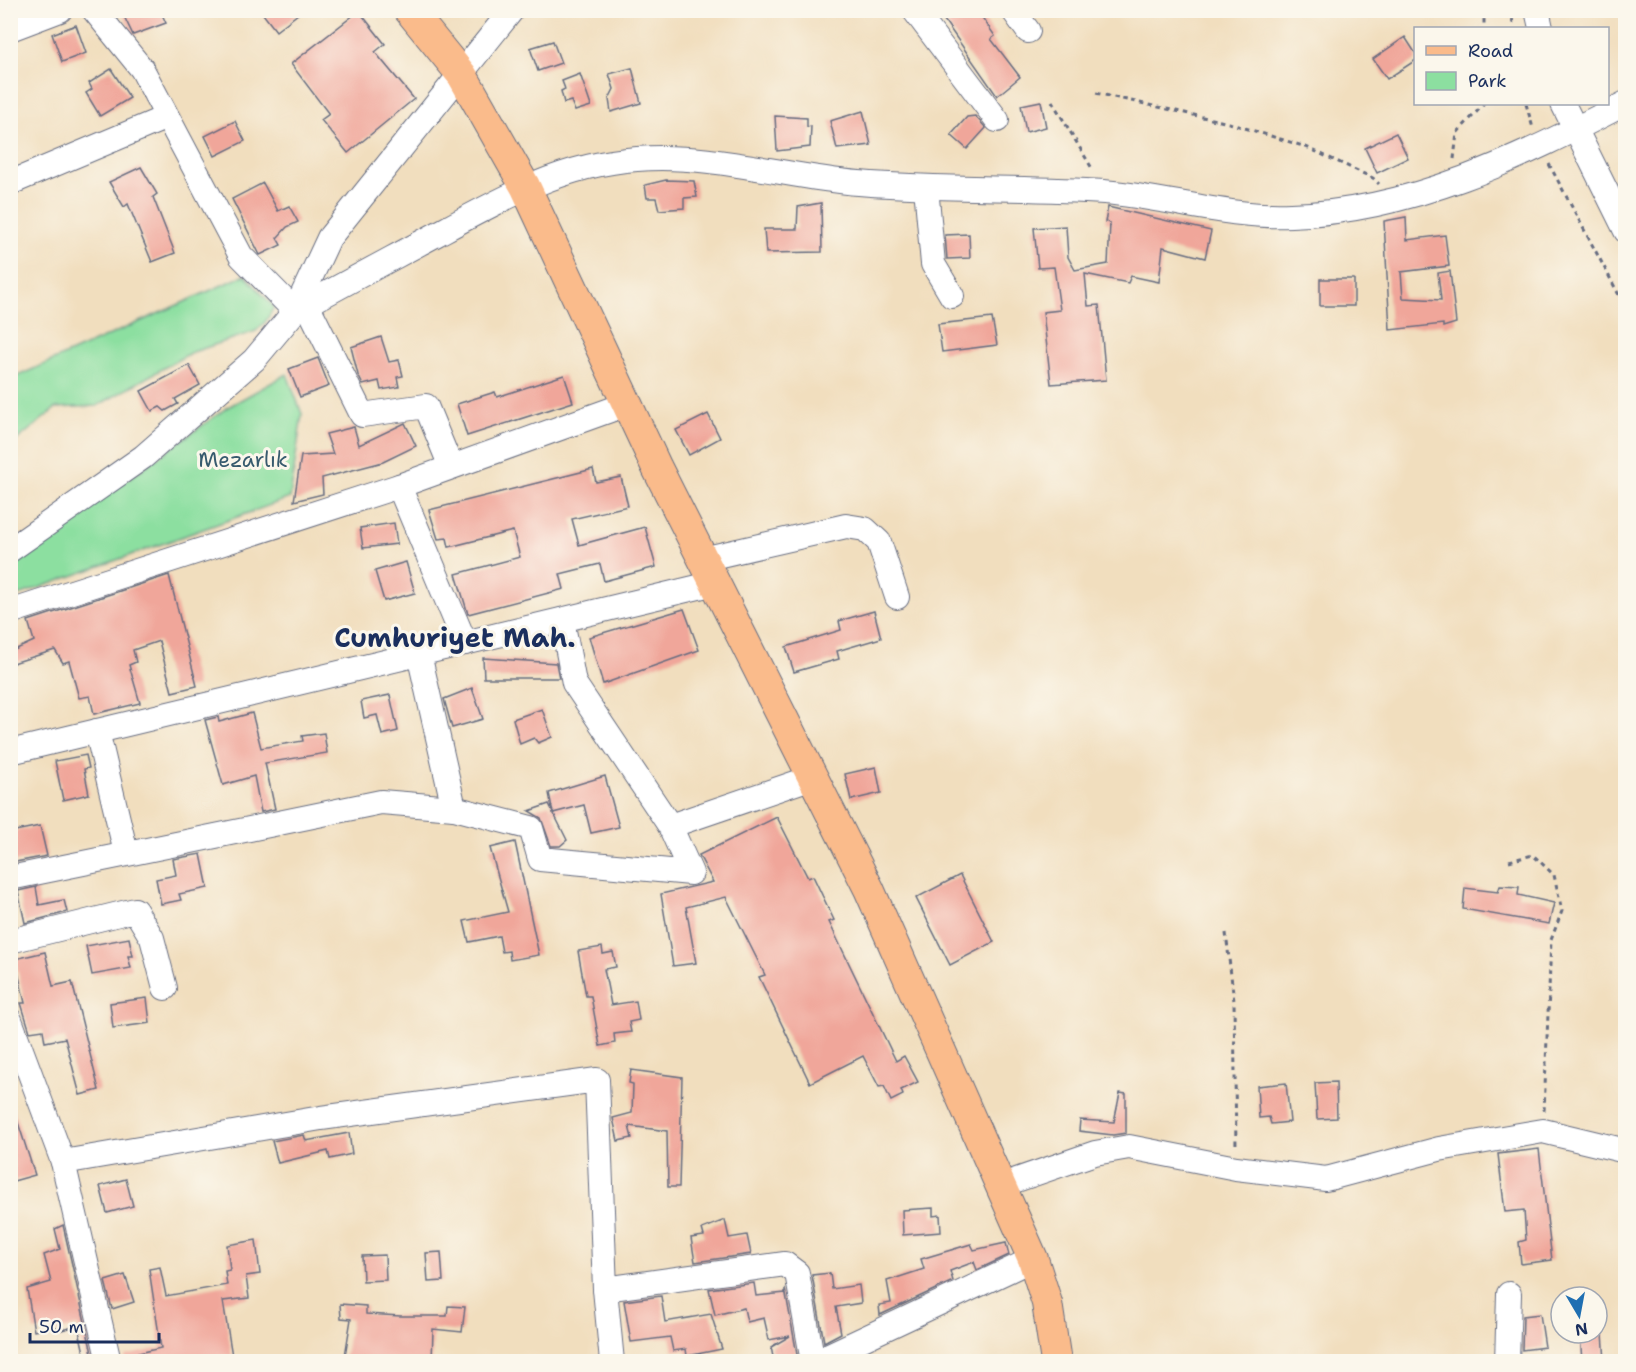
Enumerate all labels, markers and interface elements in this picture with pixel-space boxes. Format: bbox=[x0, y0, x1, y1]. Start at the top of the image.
legend bbox=[1414, 27, 1609, 105]
text: Road bbox=[1468, 39, 1513, 63]
text: Park bbox=[1468, 69, 1507, 93]
park label: Mezarlık bbox=[198, 446, 288, 474]
district label: Cumhuriyet Mah. bbox=[334, 619, 576, 656]
north arrow bbox=[1549, 1285, 1609, 1345]
scale bar bbox=[30, 1306, 159, 1344]
text: 50 m bbox=[39, 1315, 84, 1339]
text: N bbox=[1573, 1318, 1590, 1341]

